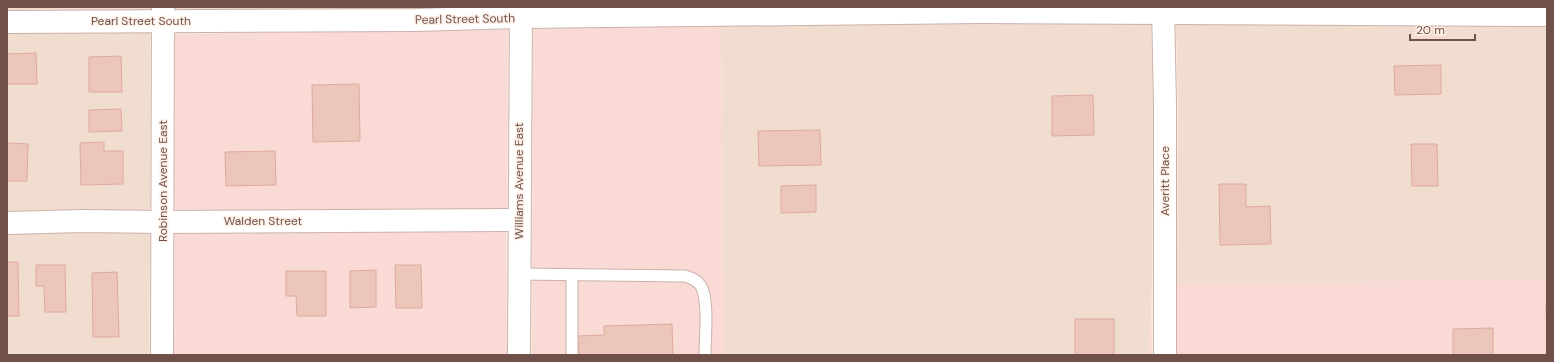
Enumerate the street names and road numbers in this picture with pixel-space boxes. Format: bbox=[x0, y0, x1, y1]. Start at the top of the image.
street label: Pearl Street South bbox=[415, 10, 515, 28]
street label: Pearl Street South bbox=[91, 13, 191, 29]
street label: Robinson Avenue East bbox=[155, 120, 171, 242]
street label: Williams Avenue East bbox=[511, 122, 527, 239]
street label: Averitt Place bbox=[1157, 146, 1173, 216]
street label: Walden Street bbox=[224, 213, 303, 229]

